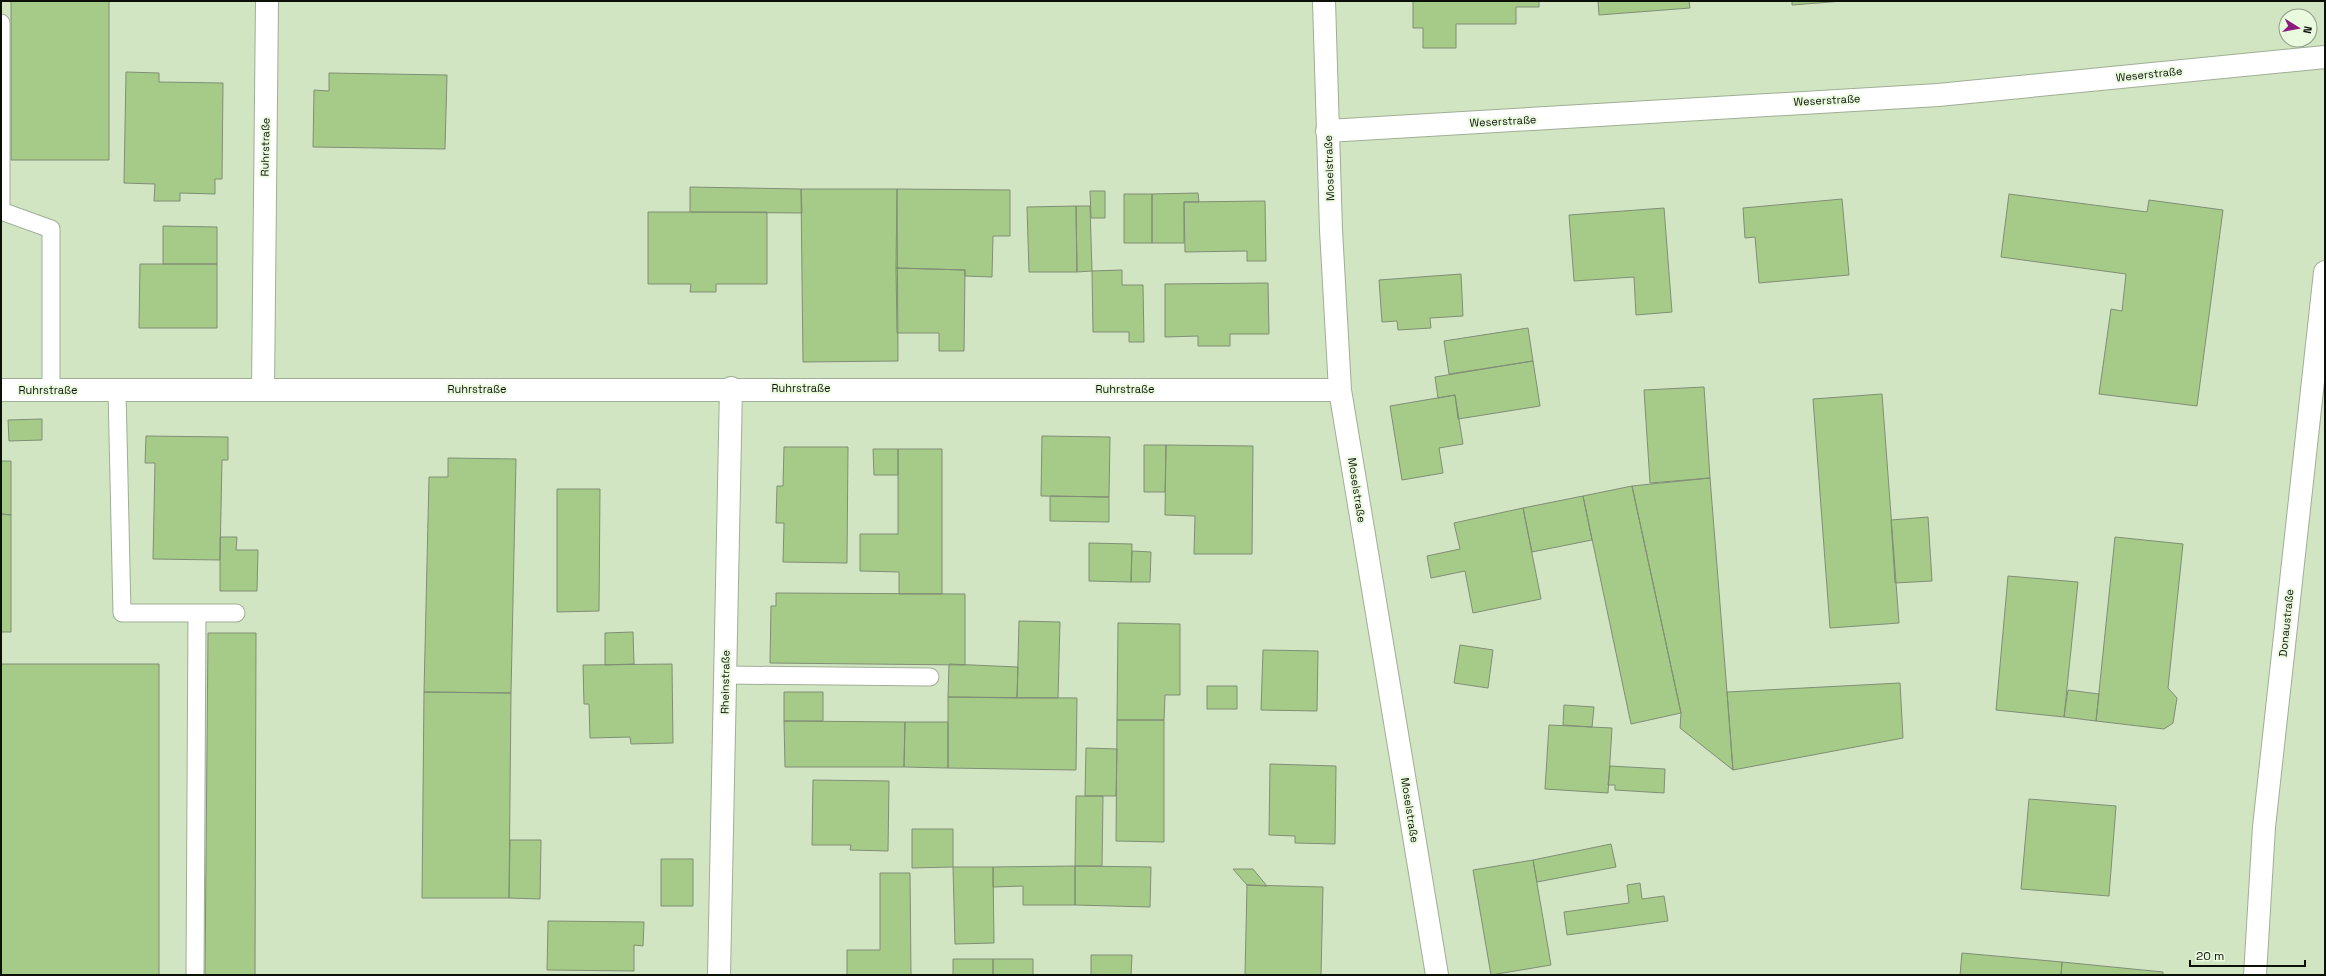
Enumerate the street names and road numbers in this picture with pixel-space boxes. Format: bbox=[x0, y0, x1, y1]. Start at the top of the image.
street label: Weserstraße bbox=[2115, 64, 2183, 84]
street label: Weserstraße bbox=[1793, 91, 1861, 109]
street label: Weserstraße bbox=[1469, 112, 1537, 130]
street label: Ruhrstraße bbox=[257, 117, 273, 177]
street label: Moselstraße bbox=[1321, 135, 1337, 201]
street label: Ruhrstraße bbox=[772, 381, 830, 395]
street label: Ruhrstraße bbox=[448, 382, 506, 396]
street label: Ruhrstraße bbox=[1096, 382, 1154, 396]
street label: Ruhrstraße bbox=[19, 383, 77, 397]
street label: Moselstraße bbox=[1345, 456, 1369, 524]
street label: Donaustraße bbox=[2275, 588, 2297, 658]
street label: Rheinstraße bbox=[717, 650, 733, 714]
street label: Moselstraße bbox=[1398, 776, 1422, 844]

